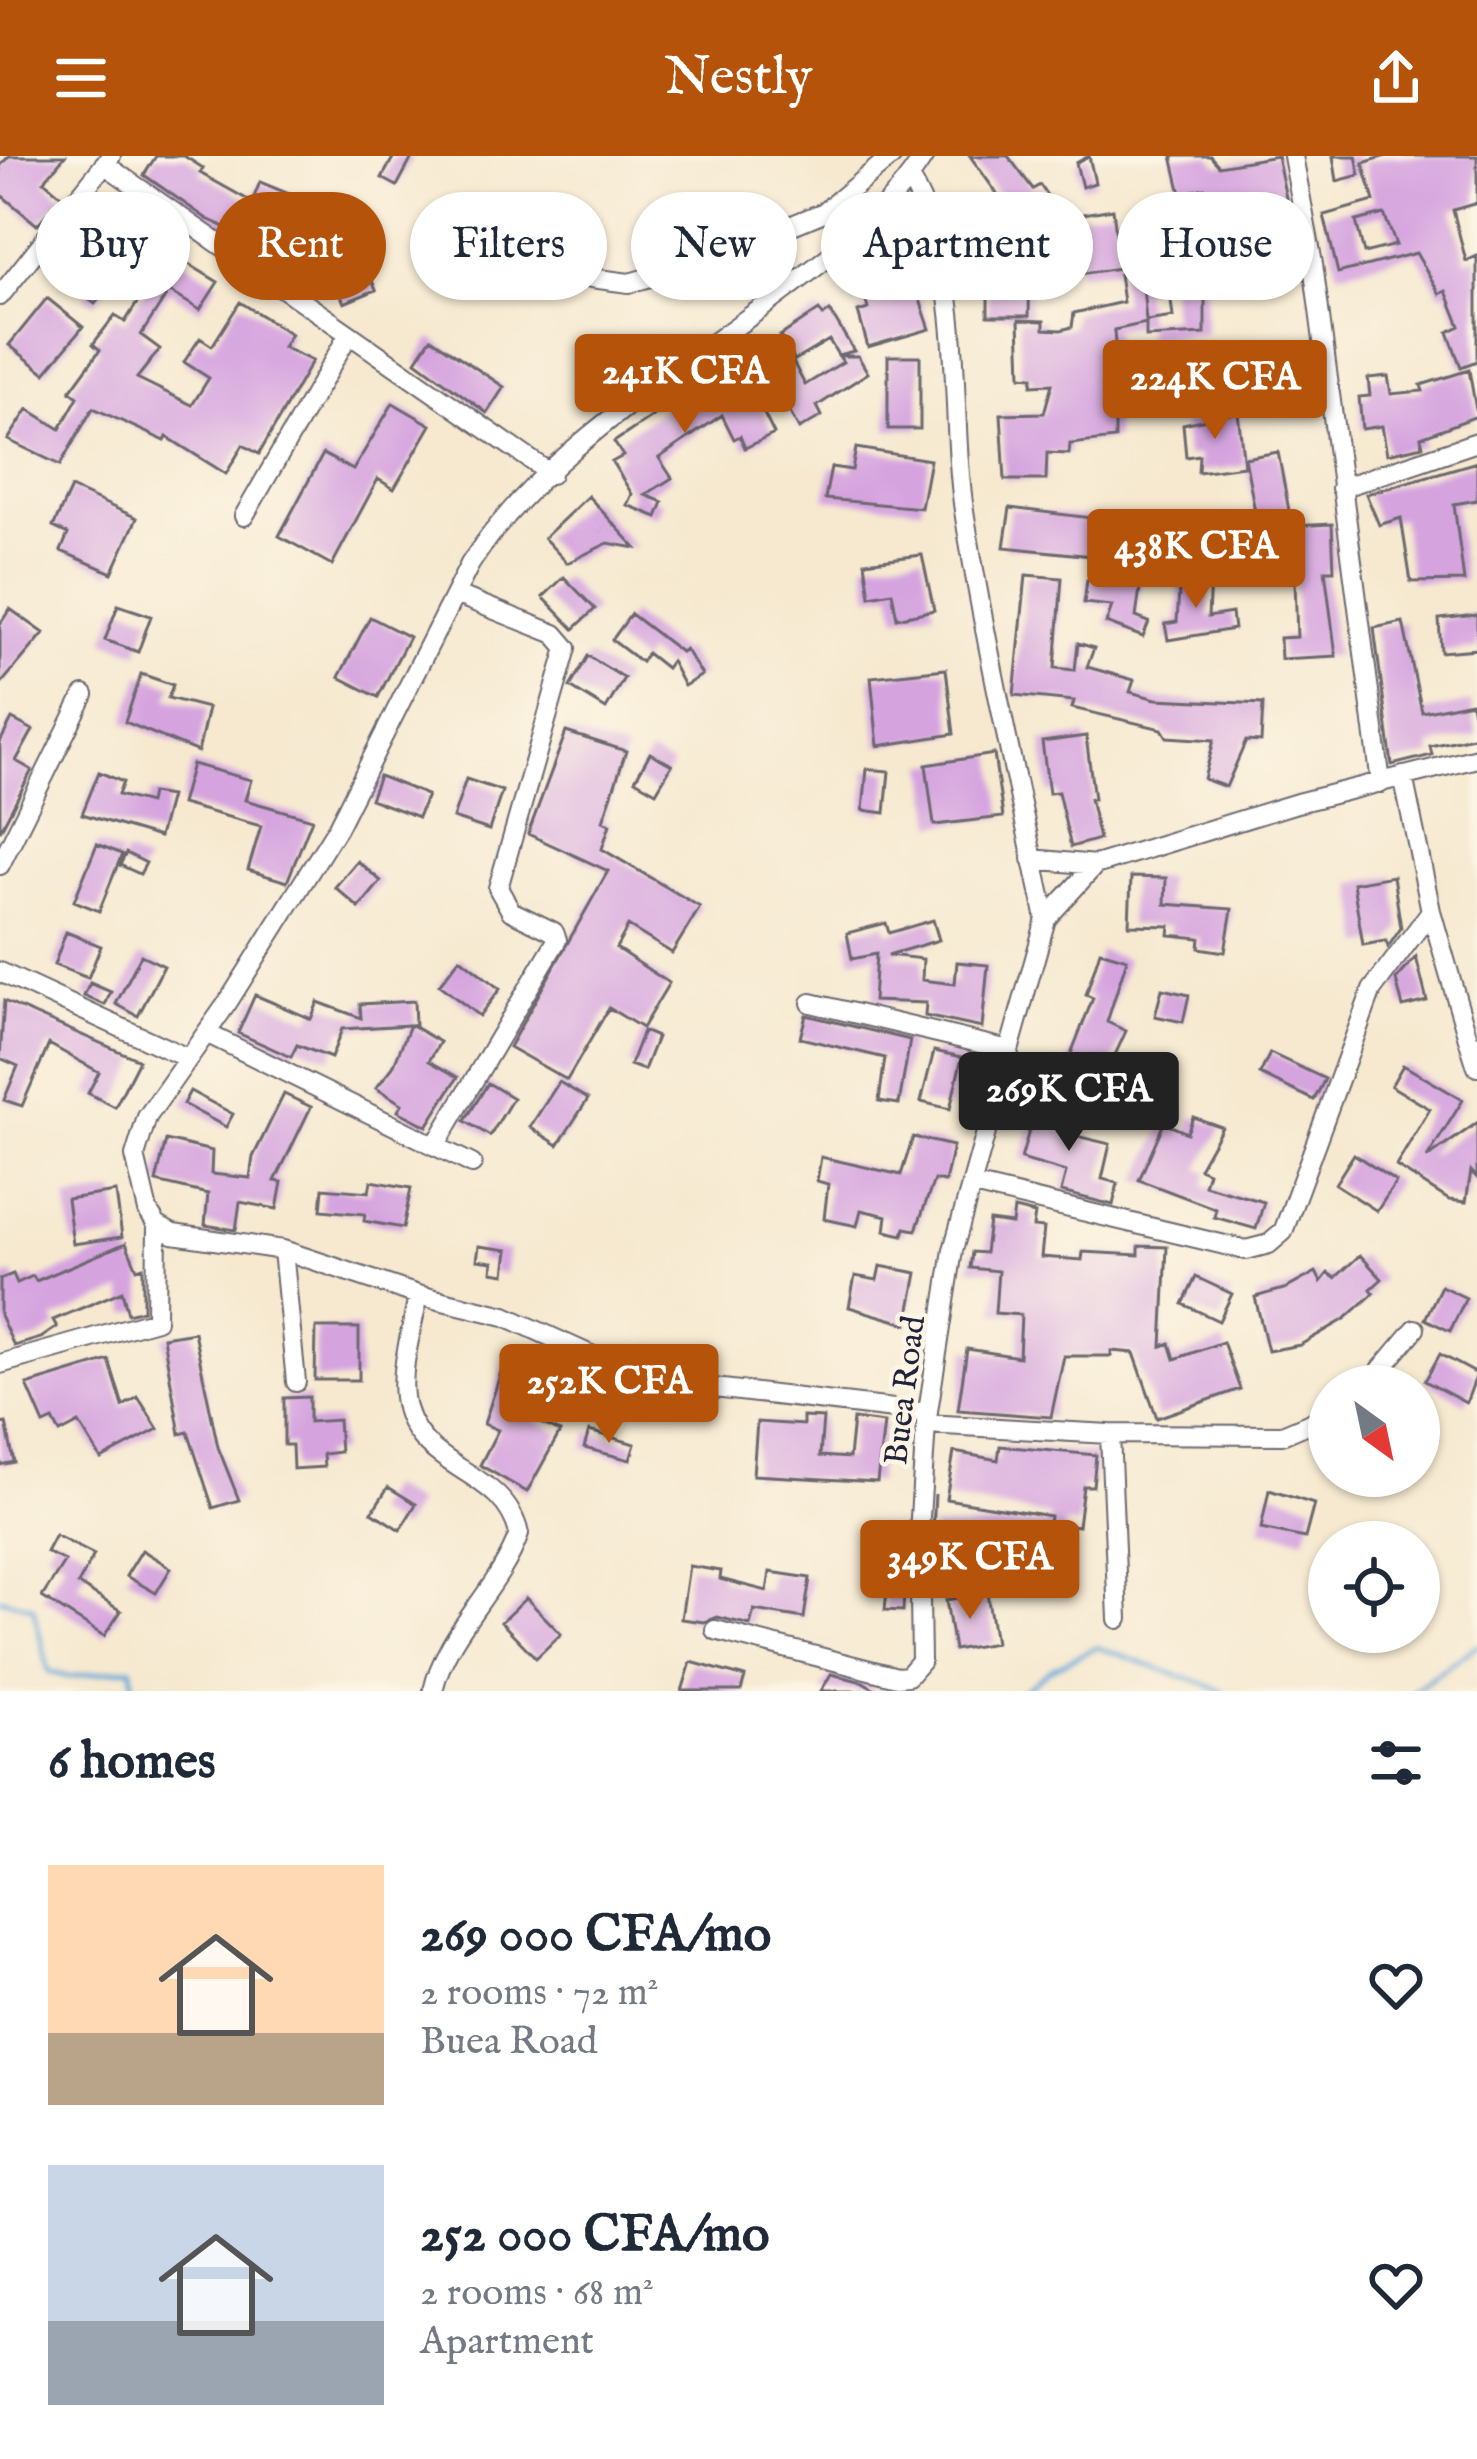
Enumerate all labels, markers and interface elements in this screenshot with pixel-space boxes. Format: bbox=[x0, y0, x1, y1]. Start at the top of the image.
text: Nestly bbox=[664, 44, 813, 113]
icon: menu bbox=[48, 45, 114, 111]
icon: share bbox=[1363, 45, 1429, 111]
chip: Buy bbox=[36, 192, 190, 300]
chip: Rent bbox=[214, 192, 386, 300]
chip: Filters bbox=[410, 192, 607, 300]
chip: New bbox=[631, 192, 797, 300]
chip: Apartment bbox=[821, 192, 1093, 300]
chip: House bbox=[1117, 192, 1314, 300]
pin: 241K CFA bbox=[561, 334, 809, 436]
pin: 224K CFA bbox=[1091, 340, 1339, 442]
text: 241K CFA bbox=[602, 348, 768, 397]
text: 224K CFA bbox=[1130, 354, 1300, 403]
pin: 438K CFA bbox=[1072, 509, 1320, 611]
text: 438K CFA bbox=[1114, 523, 1278, 572]
pin: 269K CFA bbox=[945, 1052, 1193, 1154]
text: 269K CFA bbox=[986, 1066, 1152, 1115]
street label: Buea Road bbox=[876, 1313, 936, 1467]
pin: 252K CFA bbox=[485, 1344, 733, 1446]
text: 252K CFA bbox=[526, 1358, 692, 1407]
north arrow bbox=[1308, 1365, 1440, 1497]
map controls bbox=[1308, 1365, 1440, 1653]
pin: 349K CFA bbox=[846, 1520, 1094, 1622]
button: locate bbox=[1308, 1521, 1440, 1653]
text: 349K CFA bbox=[887, 1534, 1053, 1583]
icon: filters bbox=[1363, 1730, 1429, 1796]
text: 6 homes bbox=[48, 1731, 216, 1796]
text: 269 000 CFA/mo bbox=[420, 1904, 771, 1969]
icon: home bbox=[144, 1913, 288, 2057]
icon: heart bbox=[1363, 1952, 1429, 2018]
text: 2 rooms · 72 m² bbox=[420, 1969, 659, 2018]
text: Buea Road bbox=[420, 2018, 597, 2067]
text: 252 000 CFA/mo bbox=[420, 2204, 769, 2269]
icon: home bbox=[144, 2213, 288, 2357]
icon: heart bbox=[1363, 2252, 1429, 2318]
text: 2 rooms · 68 m² bbox=[420, 2269, 654, 2318]
text: Apartment bbox=[420, 2318, 594, 2367]

